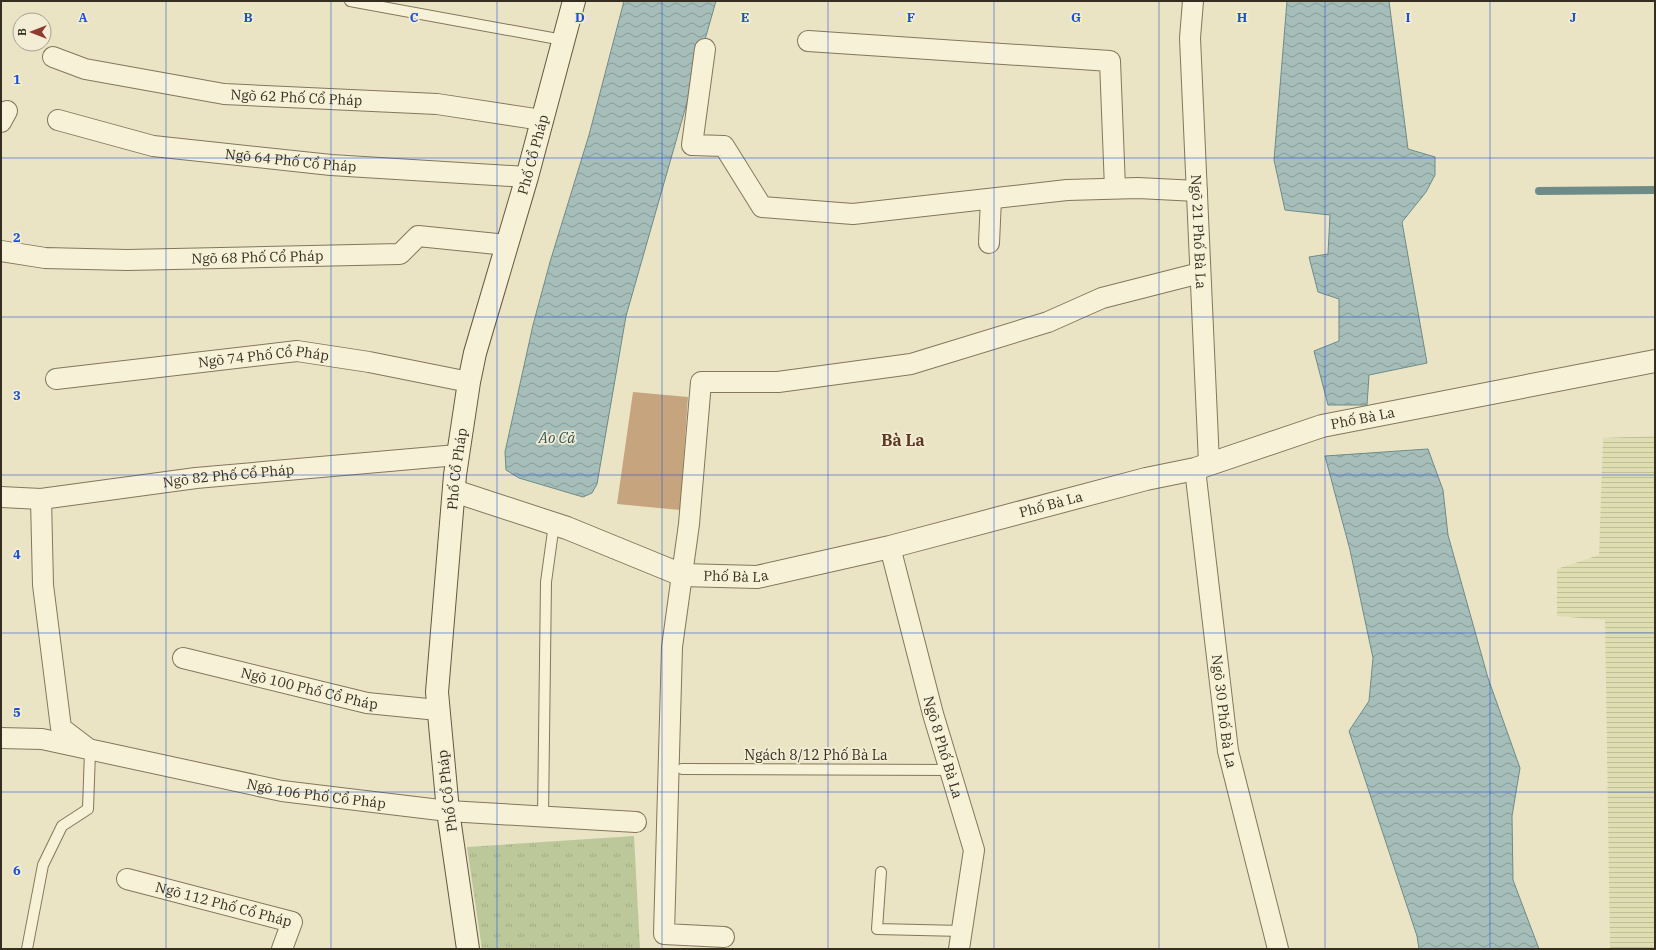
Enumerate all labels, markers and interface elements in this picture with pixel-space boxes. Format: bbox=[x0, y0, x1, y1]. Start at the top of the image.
text: A bbox=[78, 9, 88, 26]
text: B bbox=[243, 9, 253, 26]
text: C bbox=[410, 9, 419, 26]
text: D bbox=[575, 9, 585, 26]
text: E bbox=[741, 9, 749, 26]
text: F bbox=[907, 9, 915, 26]
text: G bbox=[1071, 9, 1081, 26]
text: H bbox=[1237, 9, 1248, 26]
text: I bbox=[1406, 9, 1411, 26]
text: J bbox=[1570, 9, 1577, 26]
north arrow bbox=[12, 12, 52, 52]
text: B bbox=[15, 28, 29, 36]
text: 1 bbox=[13, 71, 21, 88]
street label: Ngõ 62 Phố Cổ Pháp bbox=[230, 85, 363, 109]
street label: Phố Cổ Pháp bbox=[513, 112, 552, 197]
street label: Ngõ 64 Phố Cổ Pháp bbox=[224, 145, 357, 176]
street label: Ngõ 21 Phố Bà La bbox=[1187, 174, 1210, 290]
text: 2 bbox=[13, 229, 21, 246]
street label: Ngõ 68 Phố Cổ Pháp bbox=[191, 247, 324, 268]
street label: Ngõ 74 Phố Cổ Pháp bbox=[197, 342, 330, 371]
text: 3 bbox=[13, 387, 21, 404]
street label: Phố Bà La bbox=[1329, 403, 1397, 433]
street label: Phố Cổ Pháp bbox=[443, 427, 471, 511]
water label: Ao Cả bbox=[538, 428, 576, 447]
district label: Bà La bbox=[881, 430, 925, 450]
street label: Ngõ 82 Phố Cổ Pháp bbox=[162, 460, 295, 491]
street label: Phố Bà La bbox=[1017, 487, 1085, 521]
text: 4 bbox=[13, 546, 21, 563]
street label: Phố Bà La bbox=[703, 566, 770, 586]
street label: Ngõ 30 Phố Bà La bbox=[1208, 653, 1241, 770]
street label: Ngõ 100 Phố Cổ Pháp bbox=[239, 663, 379, 713]
street label: Ngõ 8 Phố Bà La bbox=[920, 694, 967, 801]
text: 5 bbox=[13, 704, 21, 721]
street label: Ngách 8/12 Phố Bà La bbox=[744, 746, 888, 764]
street label: Phố Cổ Pháp bbox=[433, 749, 461, 833]
street label: Ngõ 106 Phố Cổ Pháp bbox=[245, 775, 387, 812]
text: 6 bbox=[13, 862, 21, 879]
street label: Ngõ 112 Phố Cổ Pháp bbox=[154, 878, 294, 931]

